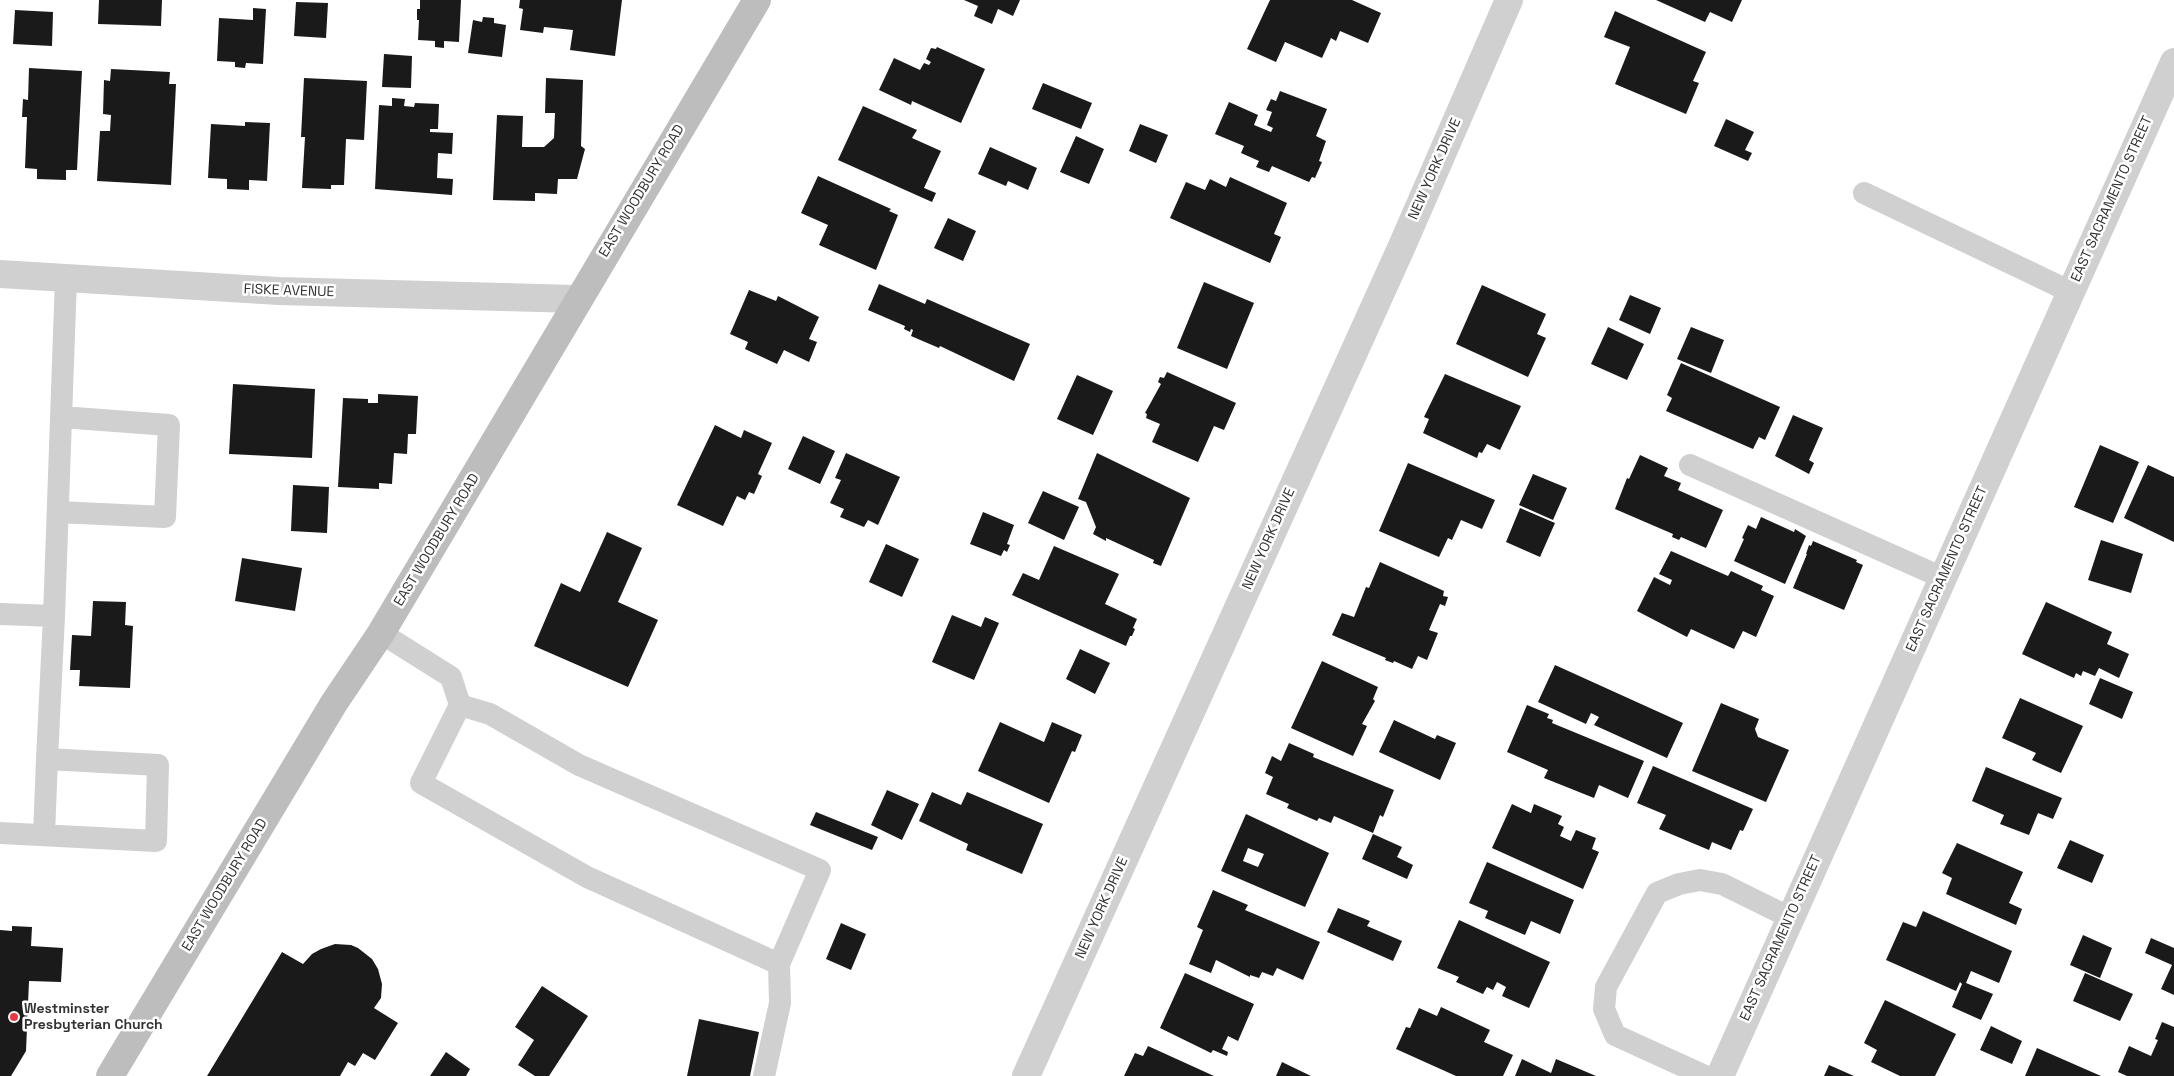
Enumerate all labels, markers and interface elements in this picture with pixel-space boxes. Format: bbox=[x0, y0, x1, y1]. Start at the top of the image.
street label: EAST SACRAMENTO STREET bbox=[2068, 113, 2156, 285]
street label: NEW YORK DRIVE bbox=[1405, 116, 1465, 222]
street label: EAST WOODBURY ROAD bbox=[596, 122, 688, 260]
street label: FISKE AVENUE bbox=[243, 281, 335, 301]
street label: EAST WOODBURY ROAD bbox=[391, 471, 483, 609]
street label: EAST SACRAMENTO STREET bbox=[1903, 483, 1991, 655]
street label: NEW YORK DRIVE bbox=[1239, 486, 1299, 592]
street label: EAST WOODBURY ROAD bbox=[179, 816, 271, 954]
street label: EAST SACRAMENTO STREET bbox=[1737, 852, 1825, 1024]
street label: NEW YORK DRIVE bbox=[1072, 855, 1132, 961]
place label: Westminster Presbyterian Church bbox=[24, 1001, 163, 1034]
marker: Westminster Presbyterian Church bbox=[8, 1011, 20, 1023]

